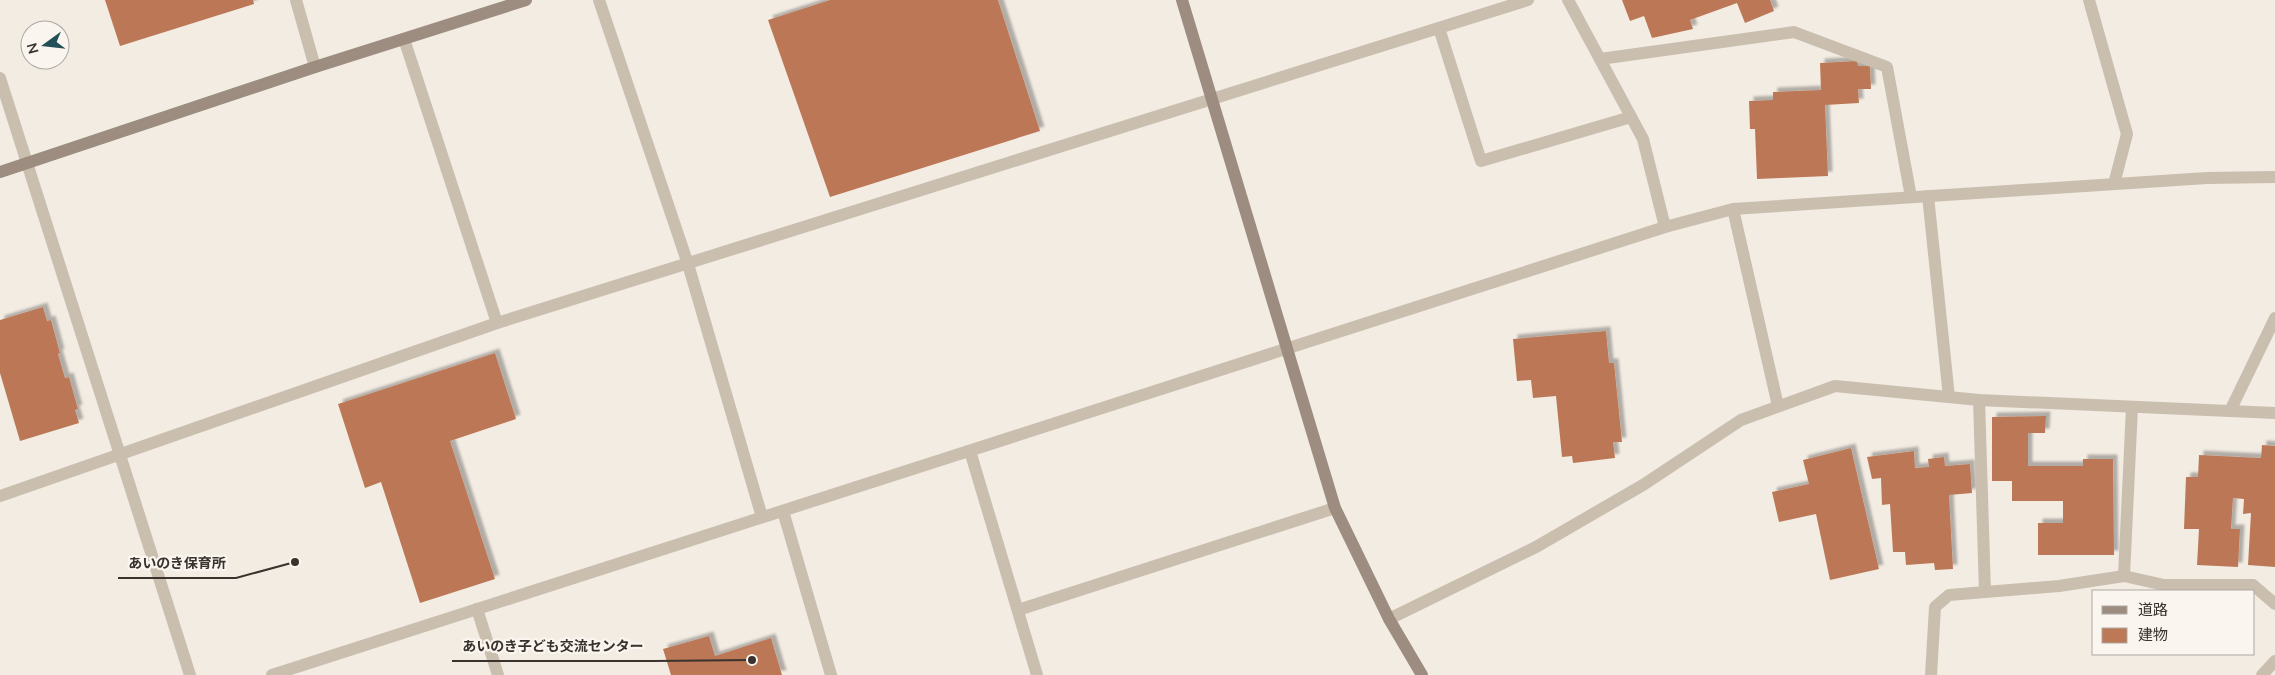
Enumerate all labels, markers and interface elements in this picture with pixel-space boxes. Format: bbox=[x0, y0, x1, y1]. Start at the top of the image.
north arrow bbox=[20, 20, 70, 70]
text: N bbox=[22, 41, 43, 56]
callout: あいのき保育所 bbox=[118, 549, 236, 578]
text: あいのき保育所 bbox=[128, 554, 226, 572]
legend bbox=[2092, 590, 2255, 655]
text: 道路 bbox=[2138, 600, 2168, 619]
text: 建物 bbox=[2138, 625, 2168, 644]
callout: あいのき子ども交流センター bbox=[452, 632, 654, 661]
text: あいのき子ども交流センター bbox=[462, 637, 644, 655]

